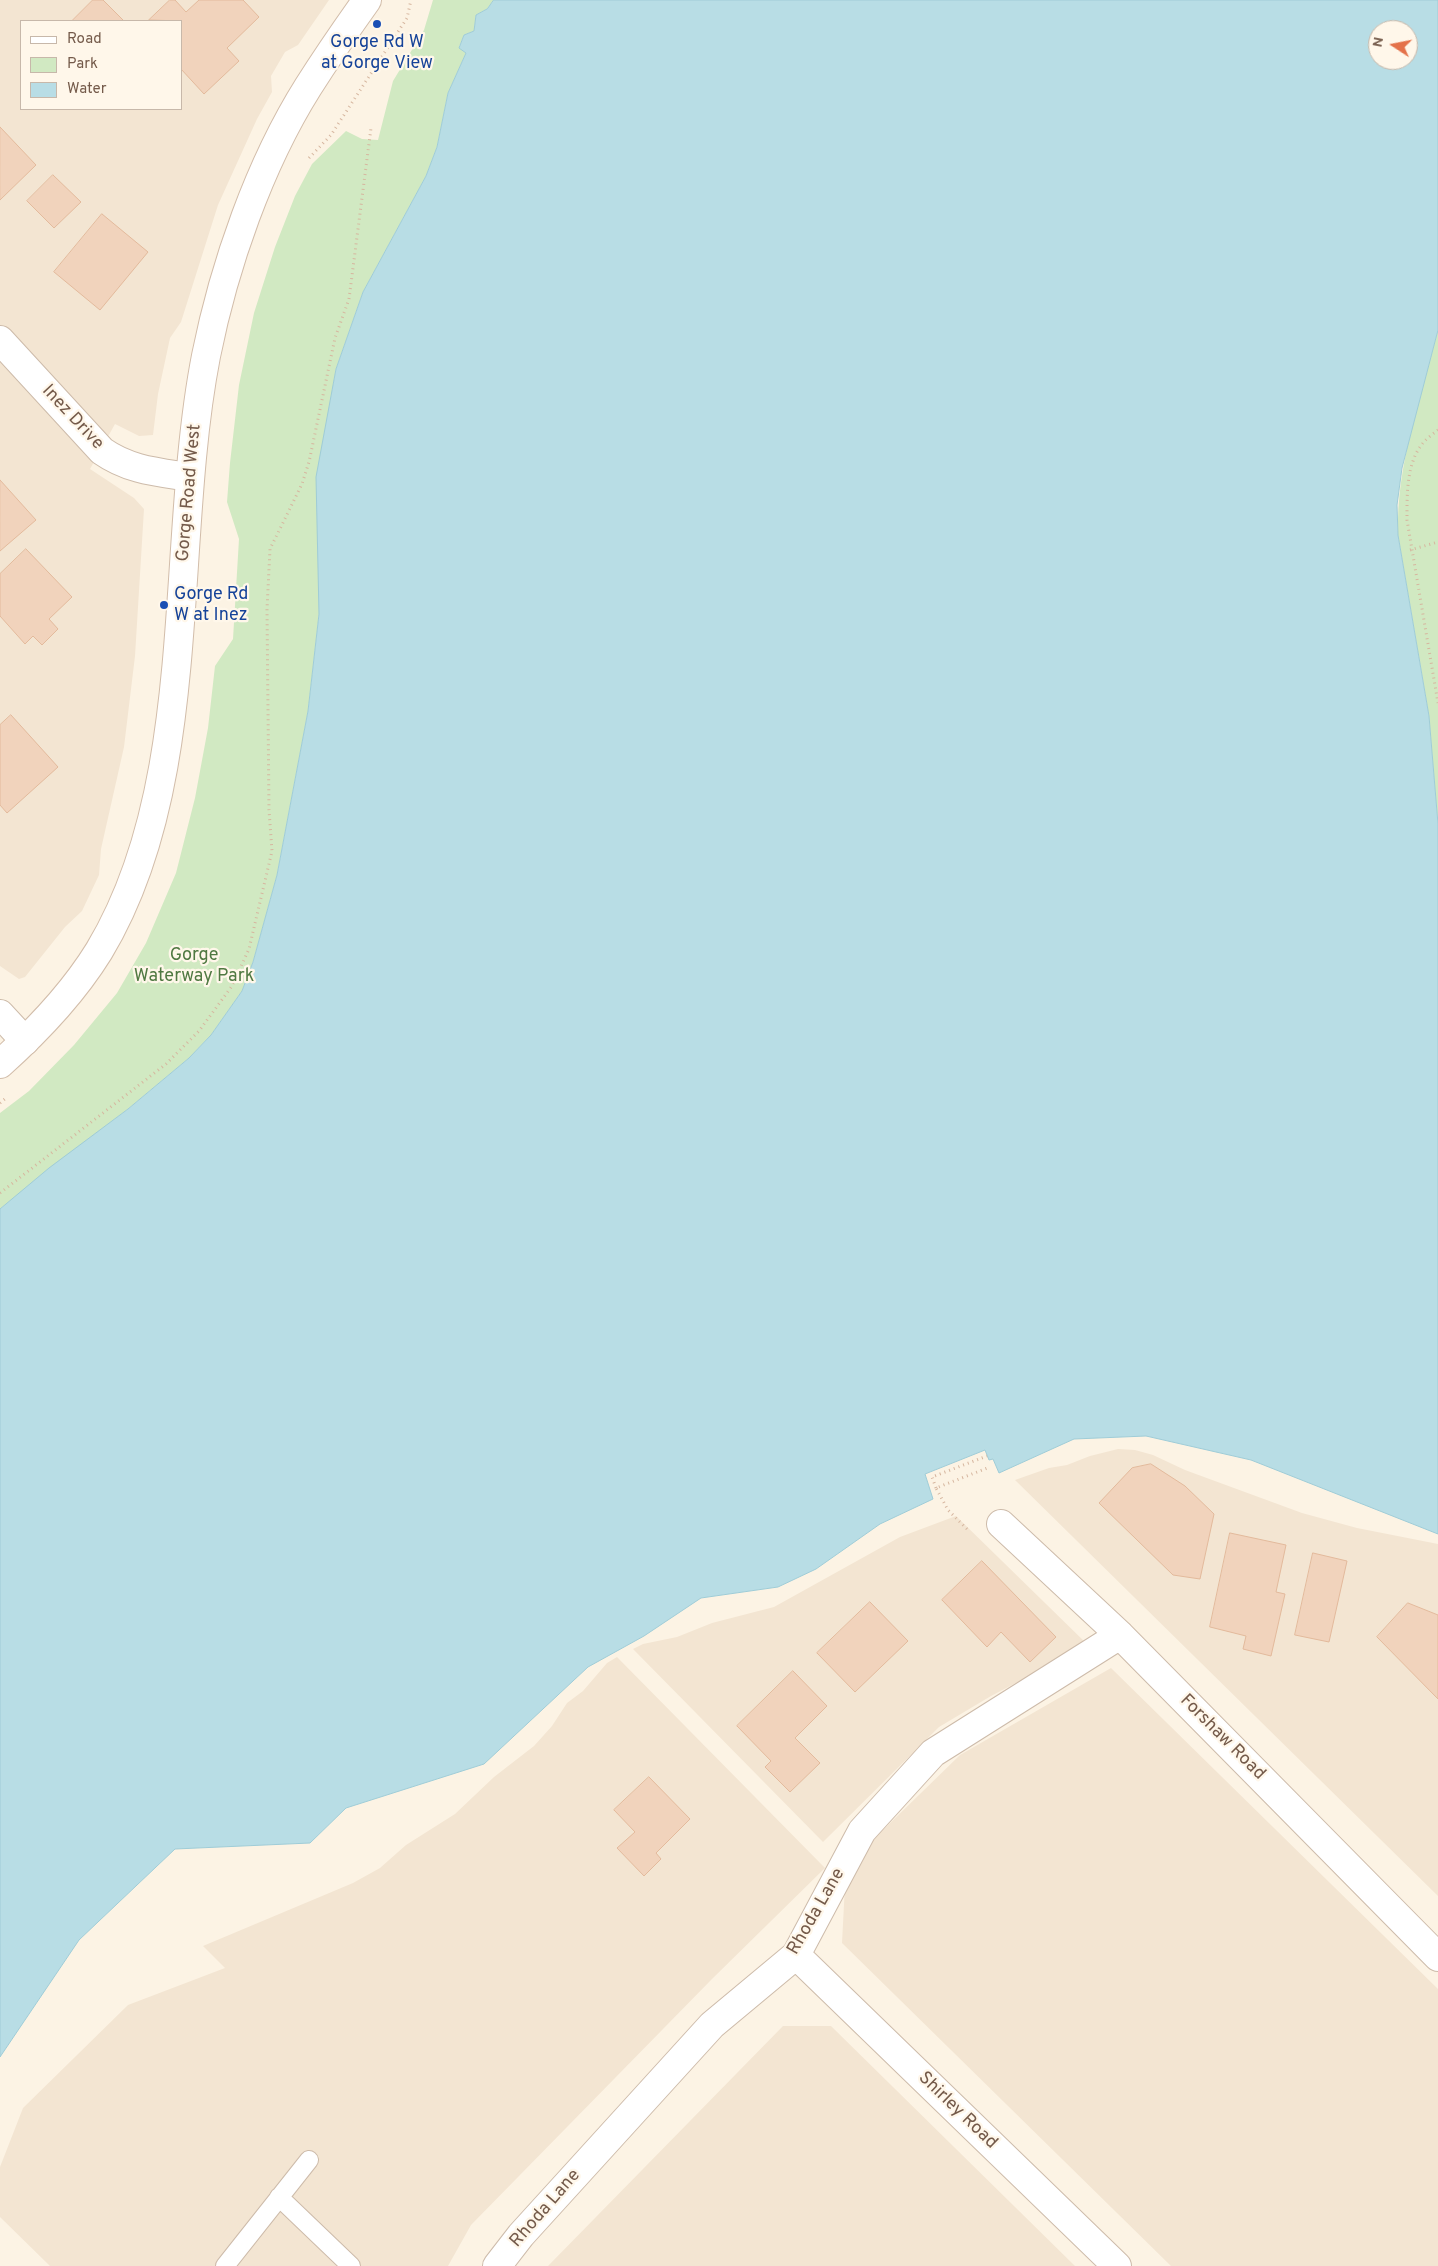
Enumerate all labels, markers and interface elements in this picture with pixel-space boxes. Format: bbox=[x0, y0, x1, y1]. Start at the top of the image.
marker: Gorge Rd W at Gorge View bbox=[371, 18, 383, 30]
legend bbox=[20, 20, 182, 110]
north arrow bbox=[1368, 20, 1418, 70]
text: Road bbox=[67, 30, 102, 49]
place label: Gorge Rd W at Gorge View bbox=[321, 32, 433, 74]
text: N bbox=[1369, 36, 1388, 49]
text: Park bbox=[67, 55, 98, 74]
text: Water bbox=[67, 80, 106, 99]
street label: Inez Drive bbox=[36, 381, 108, 455]
street label: Gorge Road West bbox=[173, 423, 207, 563]
place label: Gorge Rd W at Inez bbox=[174, 584, 248, 626]
marker: Gorge Rd W at Inez bbox=[158, 599, 170, 611]
park label: Gorge Waterway Park bbox=[134, 945, 254, 988]
street label: Forshaw Road bbox=[1175, 1691, 1269, 1785]
street label: Rhoda Lane bbox=[784, 1865, 850, 1959]
street label: Shirley Road bbox=[913, 2068, 1001, 2154]
street label: Rhoda Lane bbox=[506, 2166, 586, 2252]

